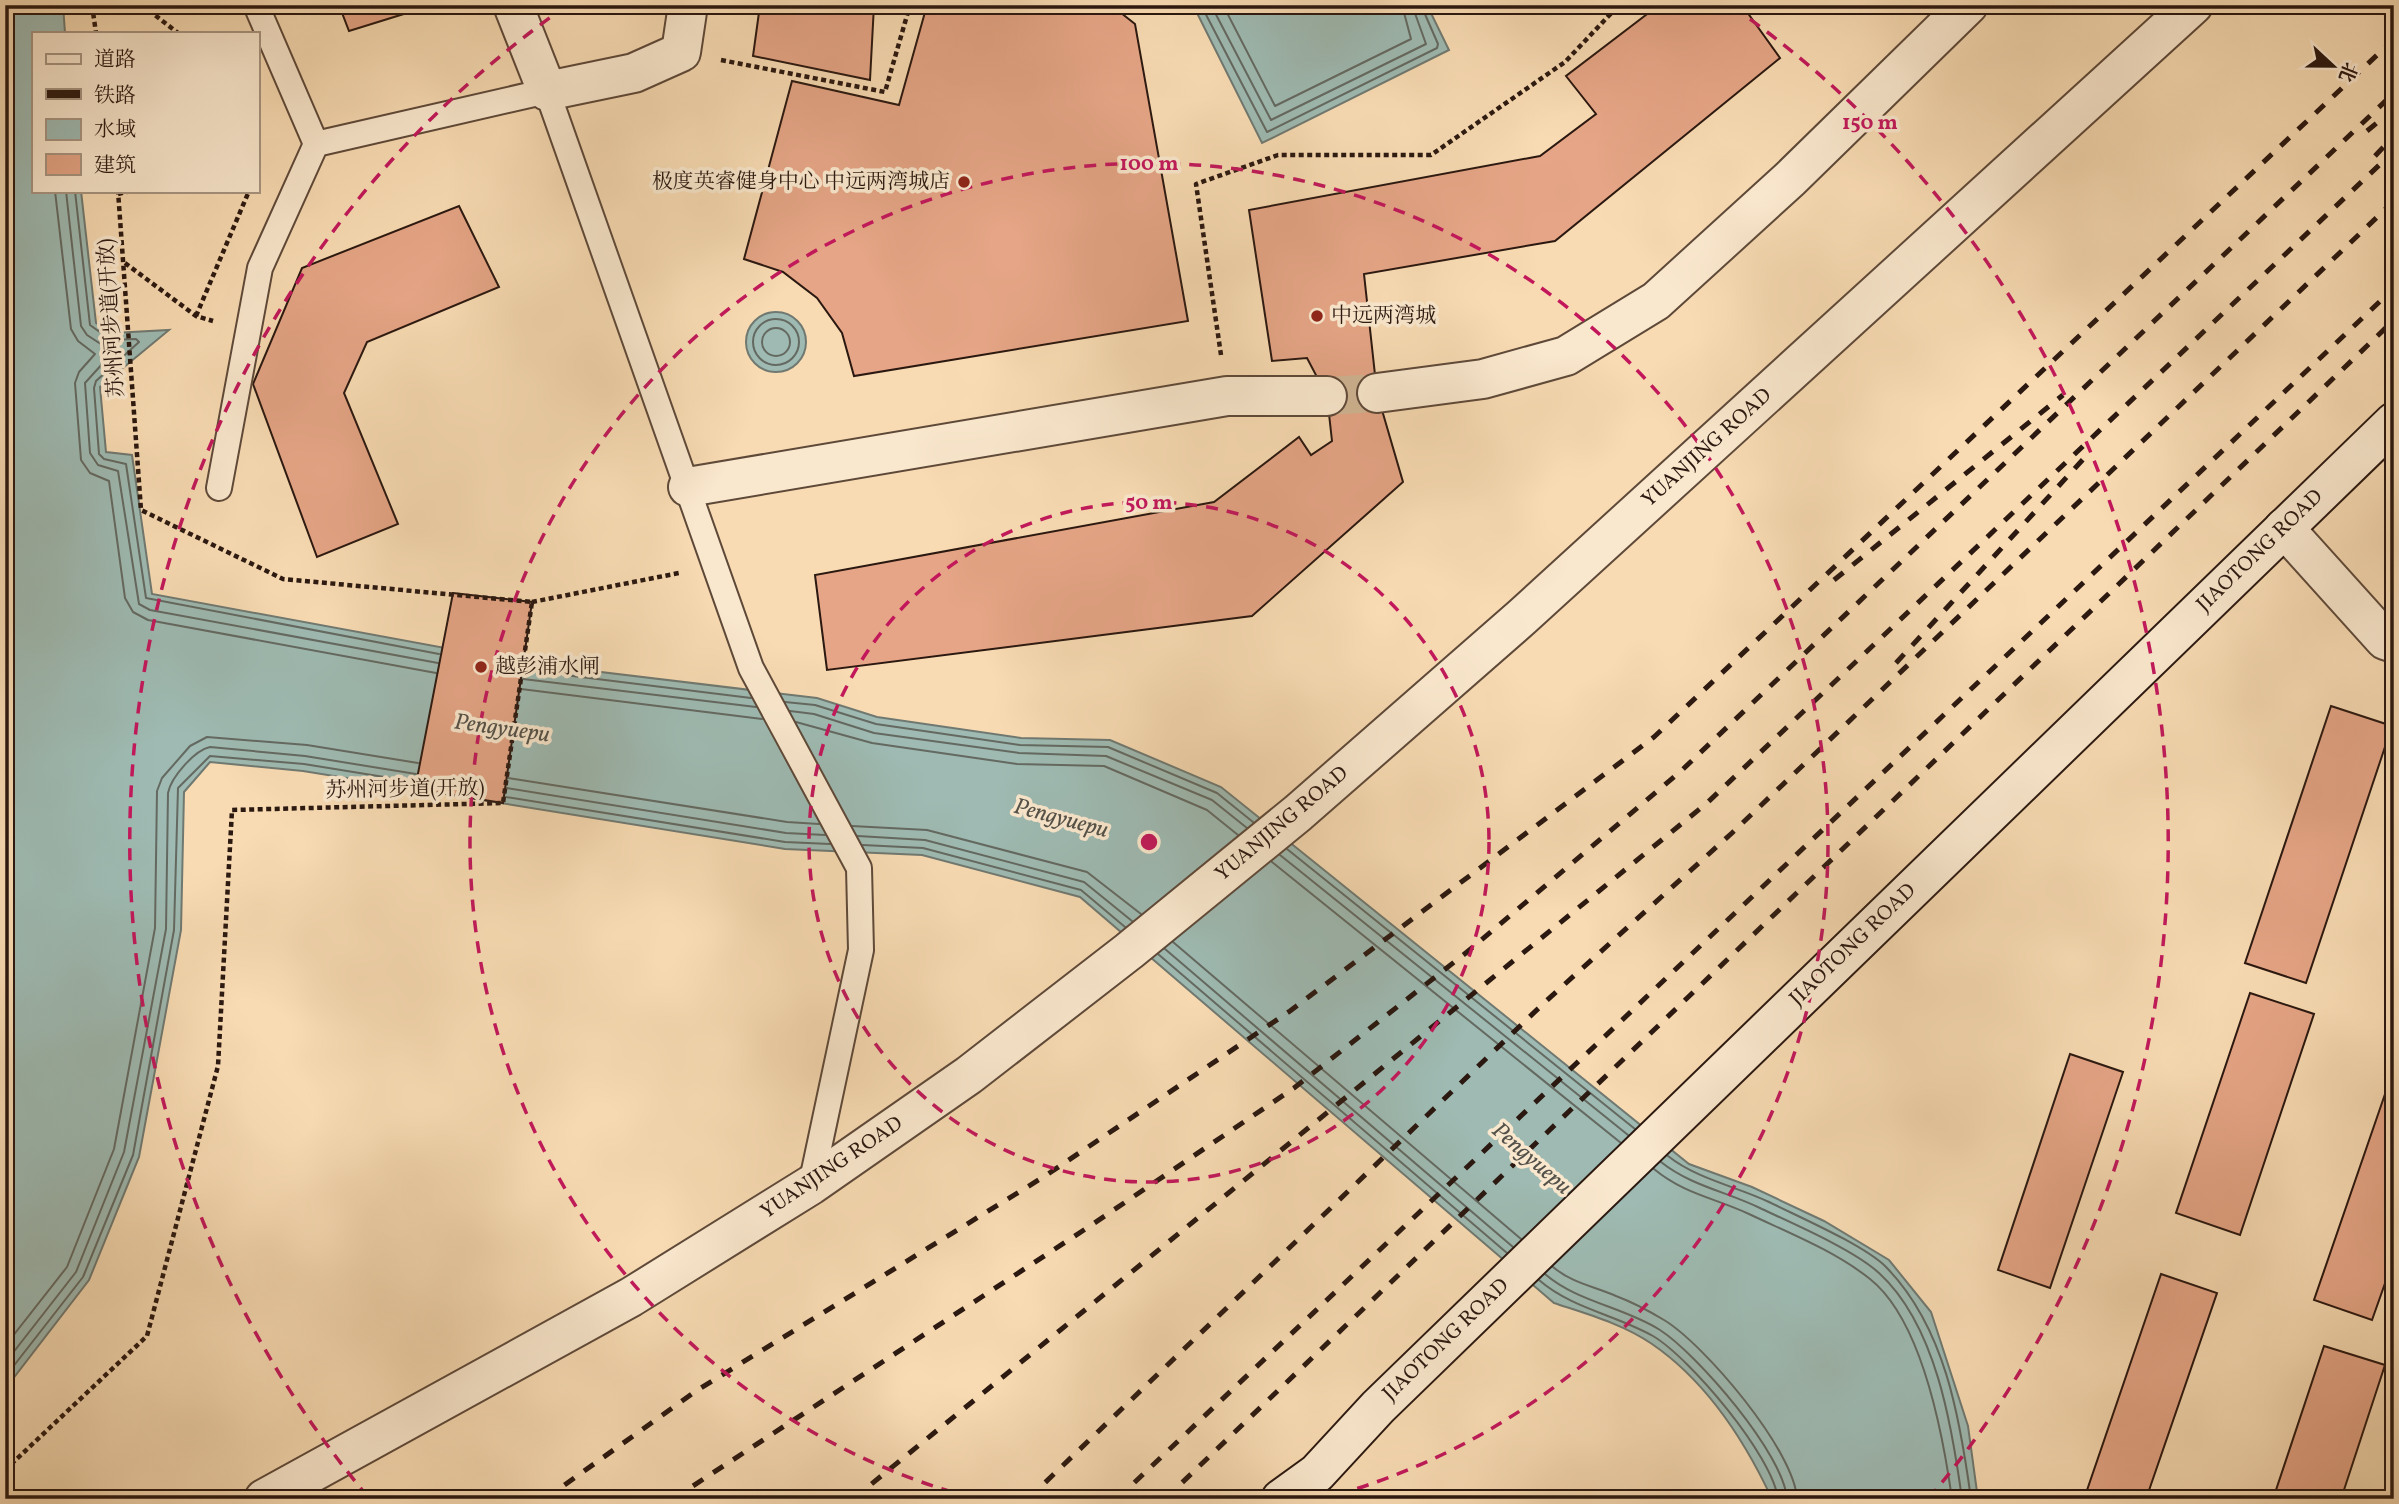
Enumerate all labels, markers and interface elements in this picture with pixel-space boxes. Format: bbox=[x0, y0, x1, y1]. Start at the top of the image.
legend bbox=[32, 32, 259, 192]
north arrow bbox=[2298, 32, 2368, 102]
text: 道路 bbox=[94, 46, 136, 75]
text: 北 bbox=[2331, 58, 2363, 85]
text: 铁路 bbox=[94, 82, 136, 111]
text: 150 m bbox=[1842, 109, 1898, 138]
text: 水域 bbox=[94, 116, 136, 145]
text: 100 m bbox=[1119, 150, 1179, 179]
text: 建筑 bbox=[94, 152, 136, 181]
place label: 极度英睿健身中心 中远两湾城店 bbox=[652, 168, 950, 197]
marker: 极度英睿健身中心 中远两湾城店 bbox=[956, 174, 972, 190]
street label: 苏州河步道(开放) bbox=[92, 238, 132, 398]
place label: 中远两湾城 bbox=[1331, 302, 1436, 331]
marker: 中远两湾城 bbox=[1309, 308, 1325, 324]
street label: YUANJING ROAD bbox=[1636, 382, 1778, 514]
street label: JIAOTONG ROAD bbox=[2190, 483, 2330, 619]
text: 50 m bbox=[1125, 489, 1173, 518]
place label: 越彭浦水闸 bbox=[495, 653, 600, 682]
marker: 越彭浦水闸 bbox=[473, 659, 489, 675]
water label: Pengyuepu bbox=[452, 706, 552, 752]
street label: YUANJING ROAD bbox=[1209, 760, 1355, 888]
street label: 苏州河步道(开放) bbox=[325, 774, 485, 806]
water label: Pengyuepu bbox=[1010, 791, 1112, 847]
centre of rings bbox=[1137, 830, 1161, 854]
street label: JIAOTONG ROAD bbox=[1783, 877, 1923, 1013]
street label: YUANJING ROAD bbox=[755, 1110, 909, 1226]
water label: Pengyuepu bbox=[1484, 1115, 1578, 1203]
street label: JIAOTONG ROAD bbox=[1376, 1272, 1516, 1408]

